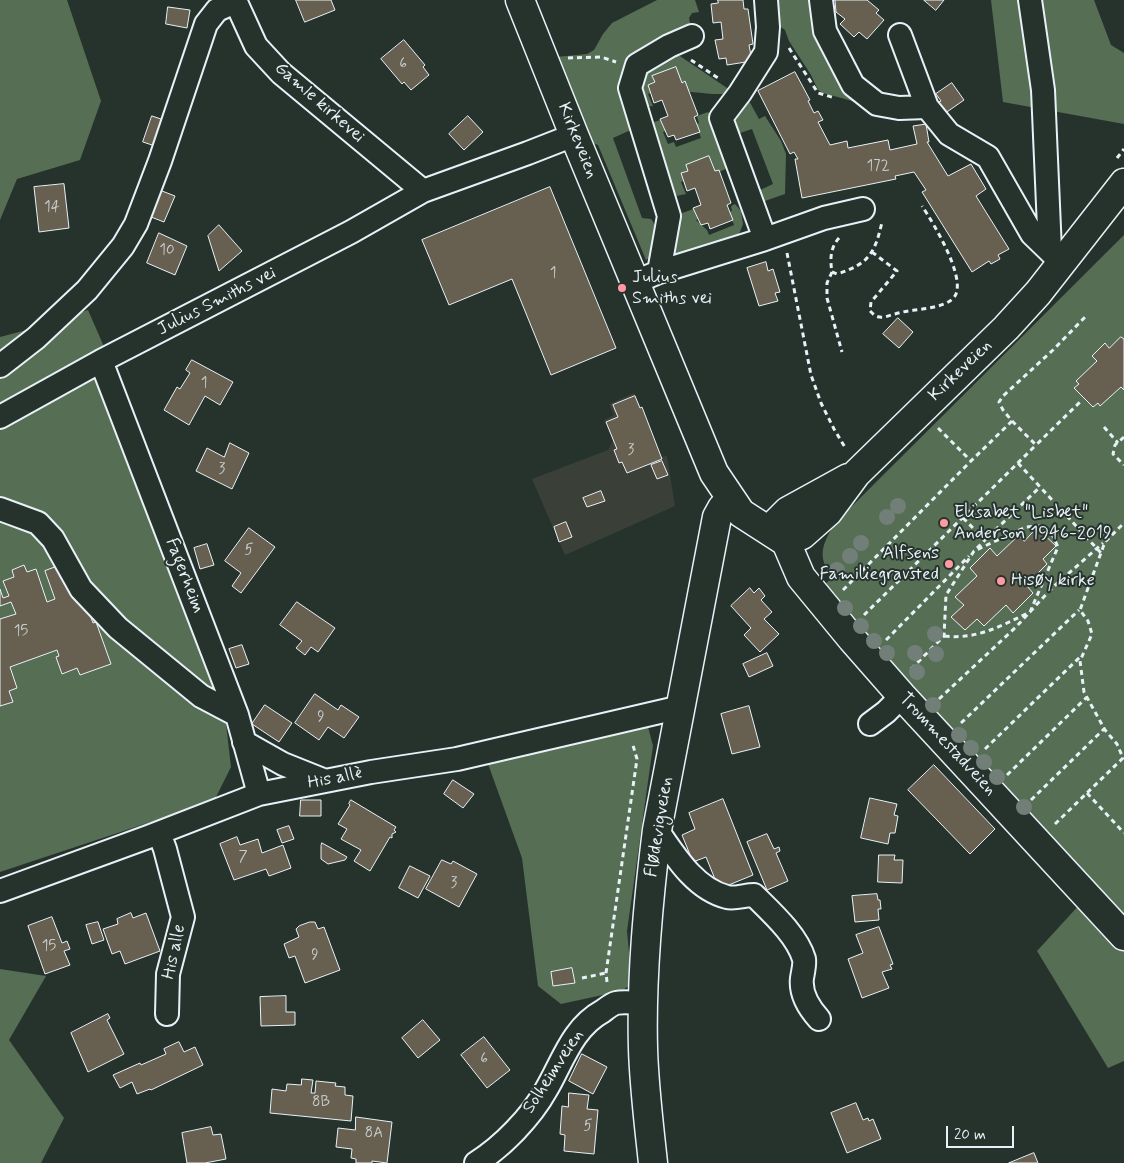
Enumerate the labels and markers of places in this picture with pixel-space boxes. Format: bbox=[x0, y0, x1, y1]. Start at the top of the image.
place label: Julius Smiths vei bbox=[632, 267, 712, 310]
marker: Julius Smiths vei bbox=[616, 282, 628, 294]
place label: Elisabet "Lisbet" Anderson 1946-2019 bbox=[954, 502, 1112, 544]
marker: Elisabet "Lisbet" Anderson 1946-2019 bbox=[938, 517, 950, 529]
place label: Alfsens Familiegravsted bbox=[820, 543, 939, 586]
marker: Alfsens Familiegravsted bbox=[943, 558, 955, 570]
place label: Hisøy kirke bbox=[1011, 570, 1095, 592]
marker: Hisøy kirke bbox=[995, 575, 1007, 587]

